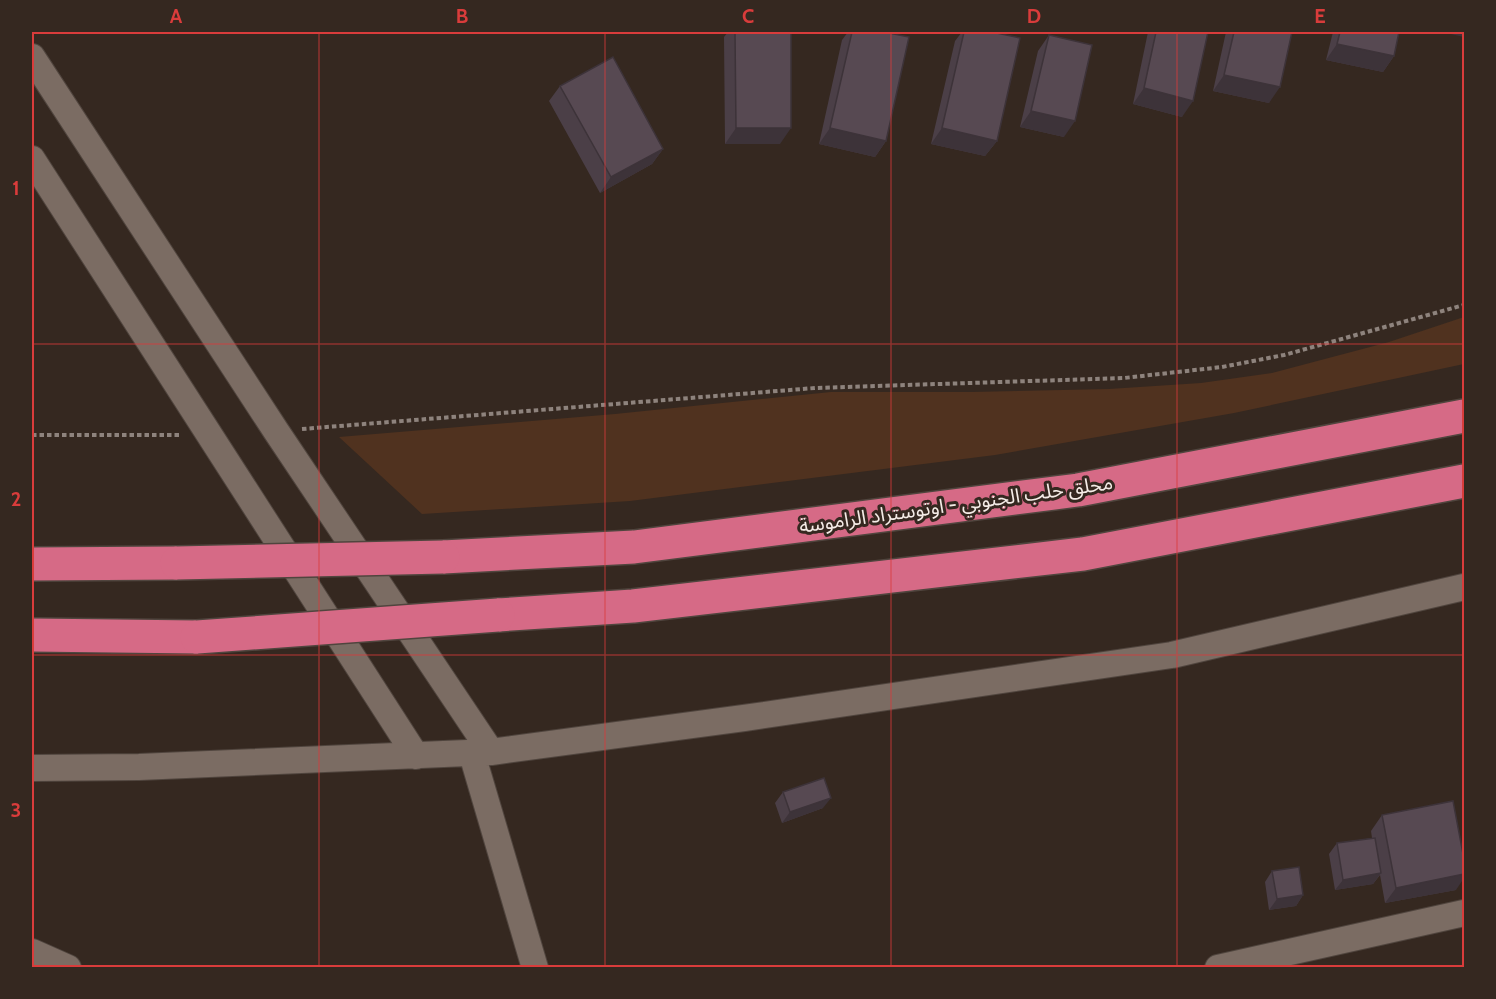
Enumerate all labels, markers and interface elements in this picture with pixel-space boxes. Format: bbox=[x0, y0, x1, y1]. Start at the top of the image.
text: A bbox=[170, 4, 183, 28]
text: B bbox=[456, 4, 468, 28]
text: C bbox=[742, 4, 754, 28]
text: D bbox=[1027, 4, 1041, 28]
text: E bbox=[1314, 4, 1326, 28]
text: 1 bbox=[12, 176, 20, 200]
street label: محلق حلب الجنوبي - اوتوستراد الراموسة bbox=[798, 470, 1115, 542]
text: 2 bbox=[11, 487, 21, 511]
text: 3 bbox=[11, 798, 21, 822]

